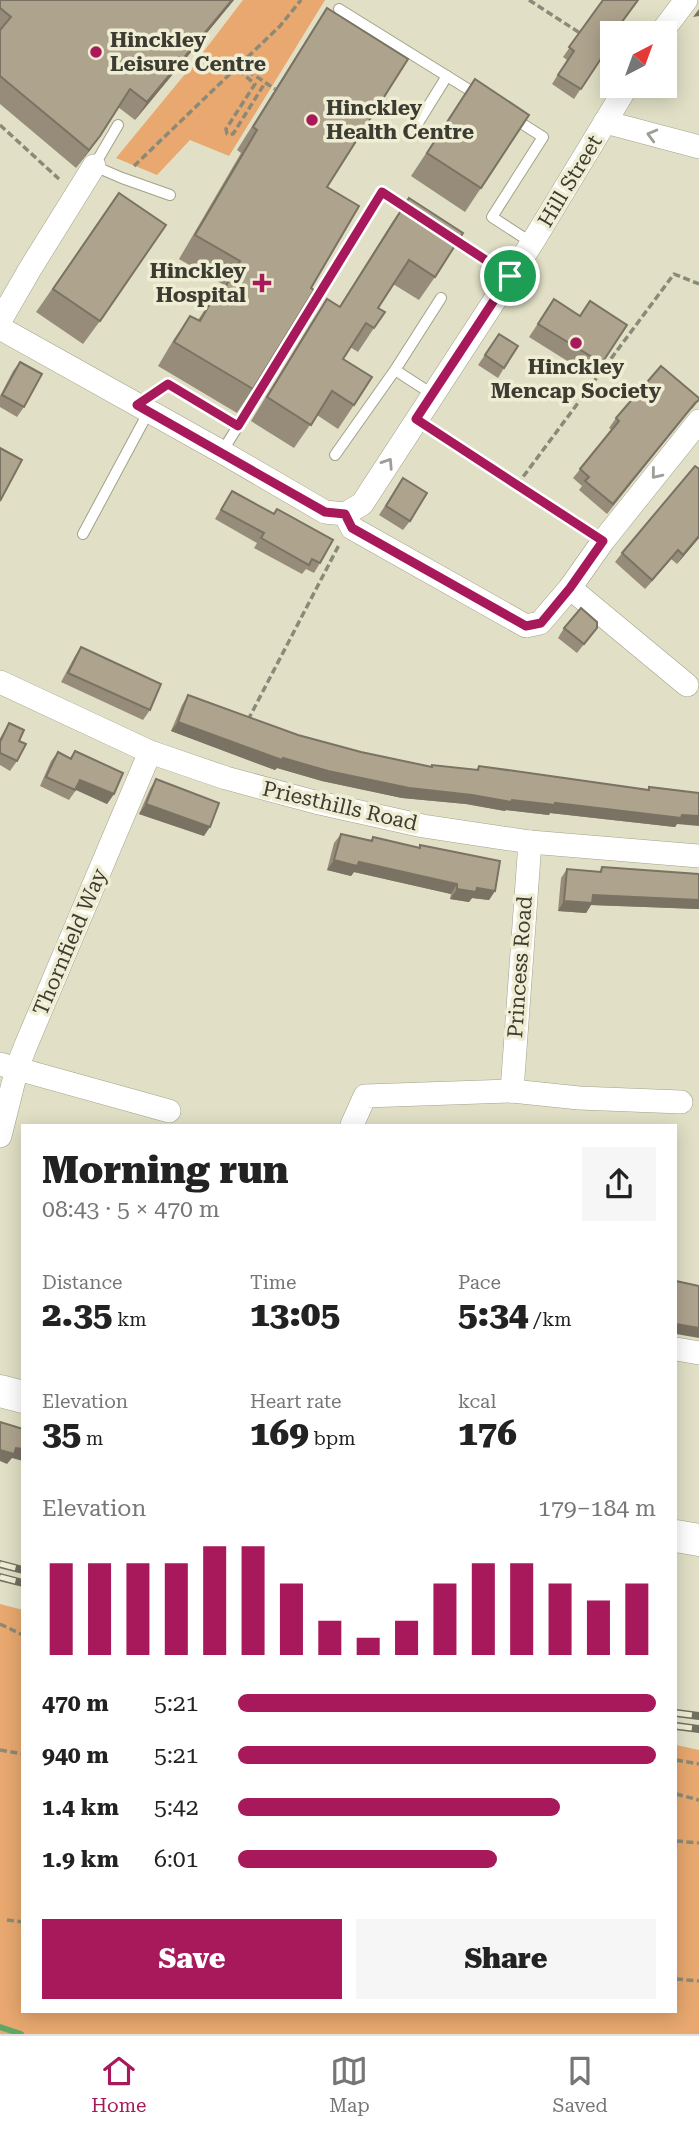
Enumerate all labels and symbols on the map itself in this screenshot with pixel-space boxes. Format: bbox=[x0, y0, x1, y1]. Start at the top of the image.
north arrow bbox=[600, 21, 677, 98]
place label: Hinckley Leisure Centre bbox=[110, 28, 266, 76]
marker: Hinckley Leisure Centre bbox=[88, 44, 104, 60]
place label: Hinckley Health Centre bbox=[326, 96, 474, 144]
marker: Hinckley Health Centre bbox=[304, 112, 320, 128]
one-way arrow bbox=[646, 129, 658, 143]
street label: Hill Street bbox=[533, 131, 607, 231]
pin bbox=[480, 246, 540, 306]
place label: Hinckley Hospital bbox=[150, 259, 246, 307]
marker: Hinckley Hospital bbox=[252, 273, 272, 293]
marker: Hinckley Mencap Society bbox=[568, 335, 584, 351]
place label: Hinckley Mencap Society bbox=[491, 355, 662, 403]
one-way arrow bbox=[380, 458, 393, 471]
one-way arrow bbox=[652, 466, 665, 479]
street label: Priesthills Road bbox=[260, 776, 420, 836]
street label: Thornfield Way bbox=[28, 864, 112, 1019]
street label: Princess Road bbox=[503, 895, 537, 1039]

